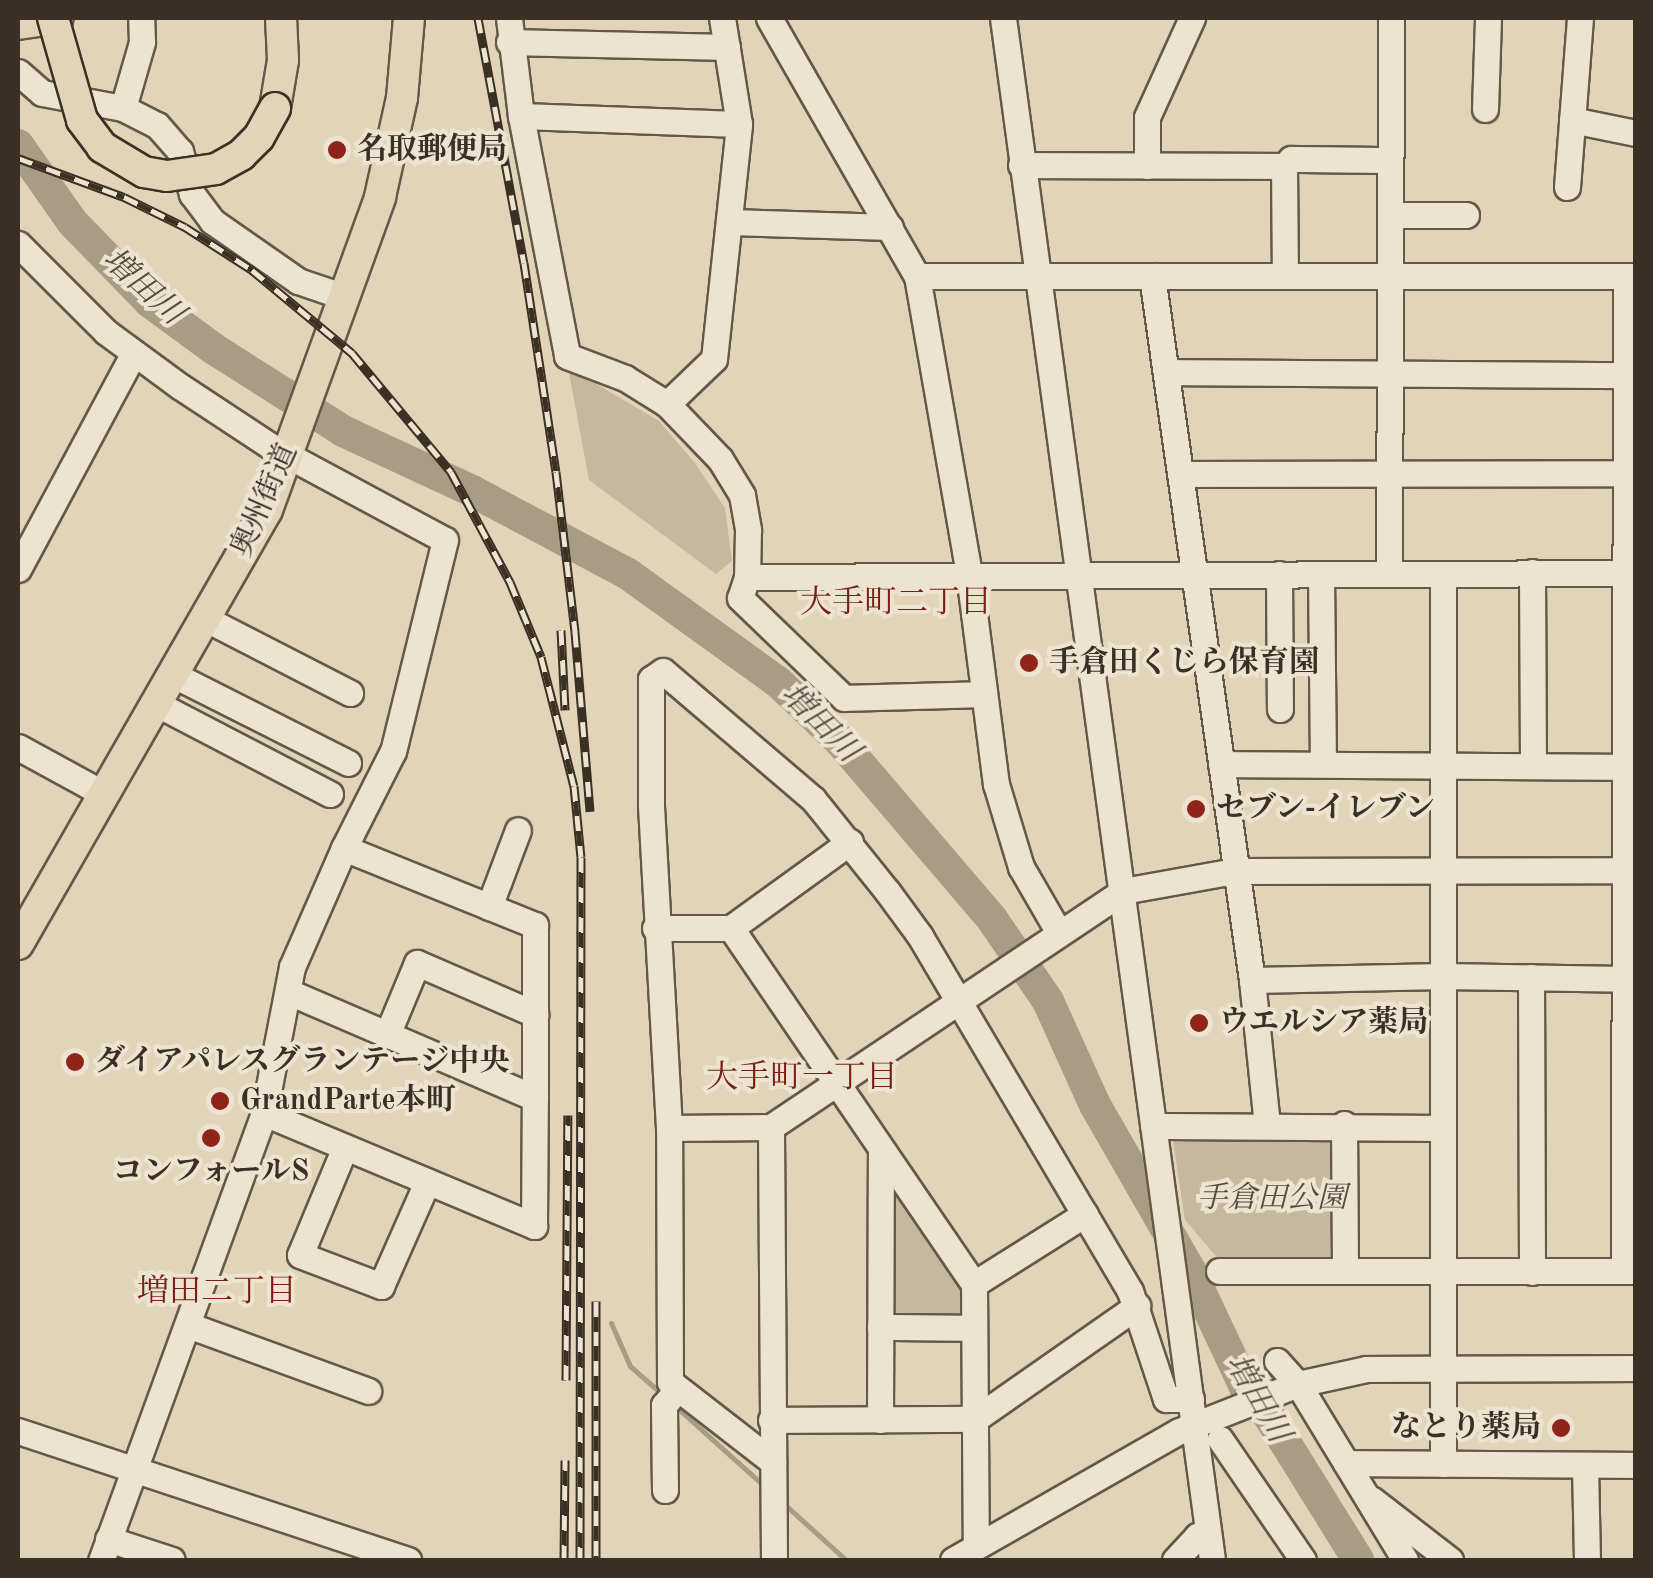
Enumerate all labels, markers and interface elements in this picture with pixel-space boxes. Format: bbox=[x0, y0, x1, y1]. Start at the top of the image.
place label: 名取郵便局 bbox=[357, 132, 507, 168]
marker: 名取郵便局 bbox=[326, 139, 348, 161]
water label: 増田川 bbox=[93, 242, 191, 334]
street label: 奥州街道 bbox=[224, 439, 306, 563]
district label: 大手町二丁目 bbox=[800, 585, 992, 623]
place label: 手倉田くじら保育園 bbox=[1049, 645, 1319, 681]
marker: 手倉田くじら保育園 bbox=[1018, 652, 1040, 674]
water label: 増田川 bbox=[771, 676, 867, 772]
place label: セブン-イレブン bbox=[1216, 791, 1437, 827]
marker: セブン-イレブン bbox=[1185, 798, 1207, 820]
place label: ウエルシア薬局 bbox=[1219, 1005, 1429, 1041]
marker: ウエルシア薬局 bbox=[1188, 1012, 1210, 1034]
place label: ダイアパレスグランテージ中央 bbox=[95, 1044, 515, 1080]
marker: ダイアパレスグランテージ中央 bbox=[64, 1051, 86, 1073]
district label: 大手町一丁目 bbox=[706, 1060, 898, 1098]
place label: GrandParte本町 bbox=[240, 1083, 456, 1119]
marker: GrandParte本町 bbox=[209, 1090, 231, 1112]
marker: コンフォールS bbox=[200, 1127, 222, 1149]
place label: コンフォールS bbox=[112, 1154, 310, 1190]
park label: 手倉田公園 bbox=[1197, 1181, 1347, 1217]
district label: 増田二丁目 bbox=[137, 1274, 297, 1312]
water label: 増田川 bbox=[1215, 1348, 1297, 1450]
place label: なとり薬局 bbox=[1391, 1410, 1541, 1446]
marker: なとり薬局 bbox=[1550, 1417, 1572, 1439]

